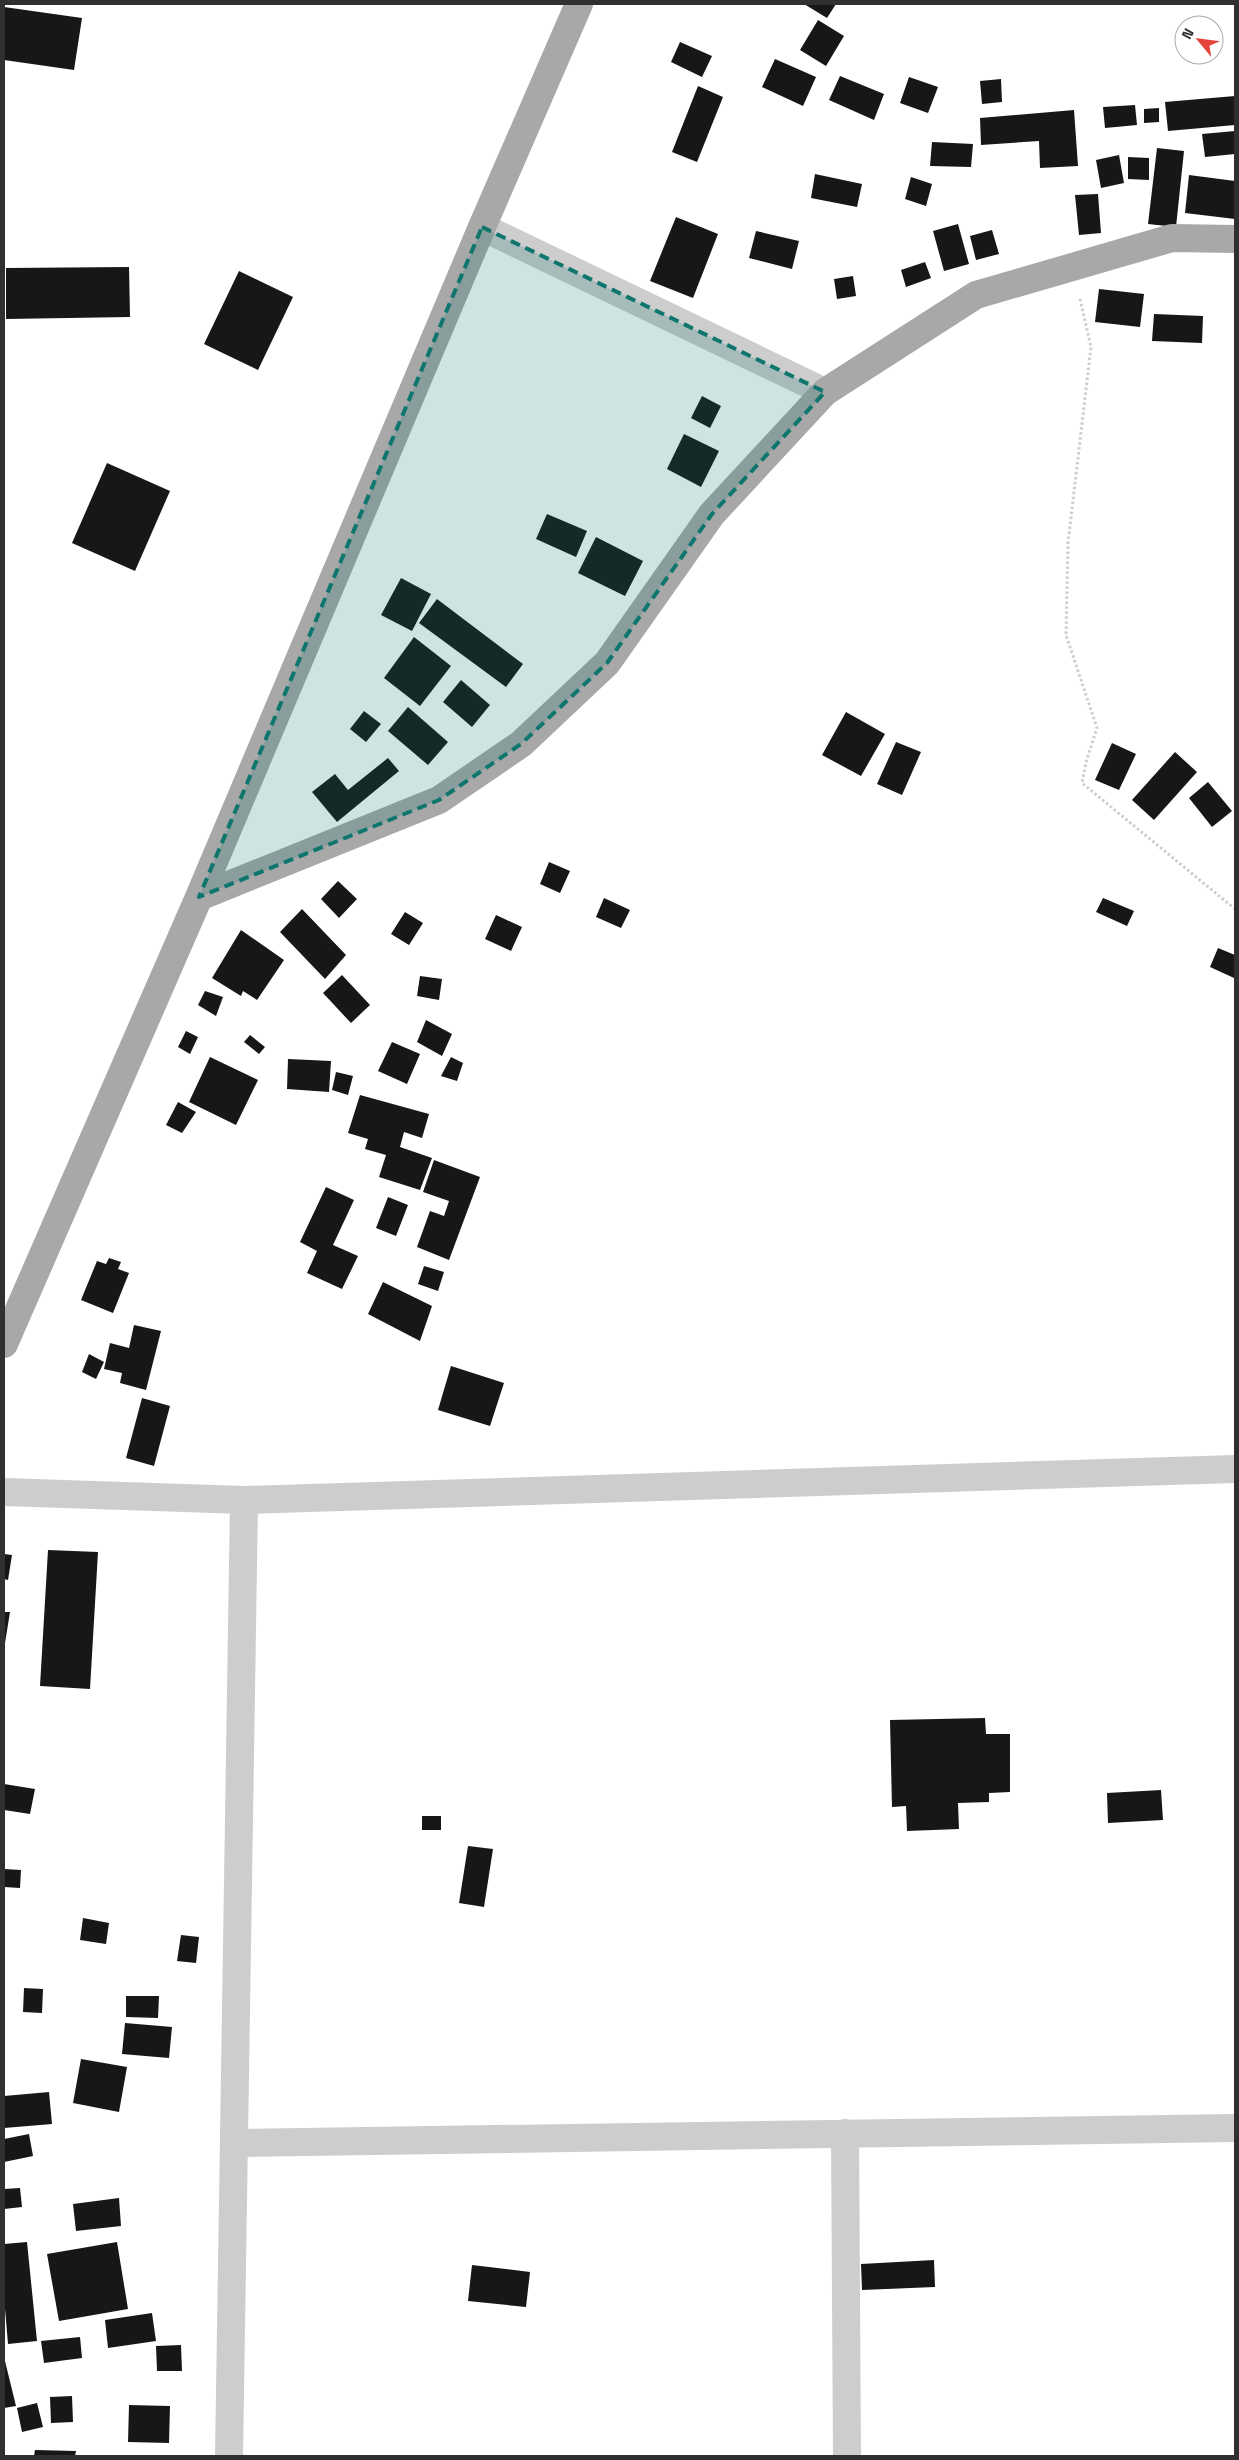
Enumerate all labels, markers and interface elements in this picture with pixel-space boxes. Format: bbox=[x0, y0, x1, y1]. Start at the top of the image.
north arrow bbox=[1174, 15, 1224, 65]
text: N bbox=[1177, 25, 1198, 42]

